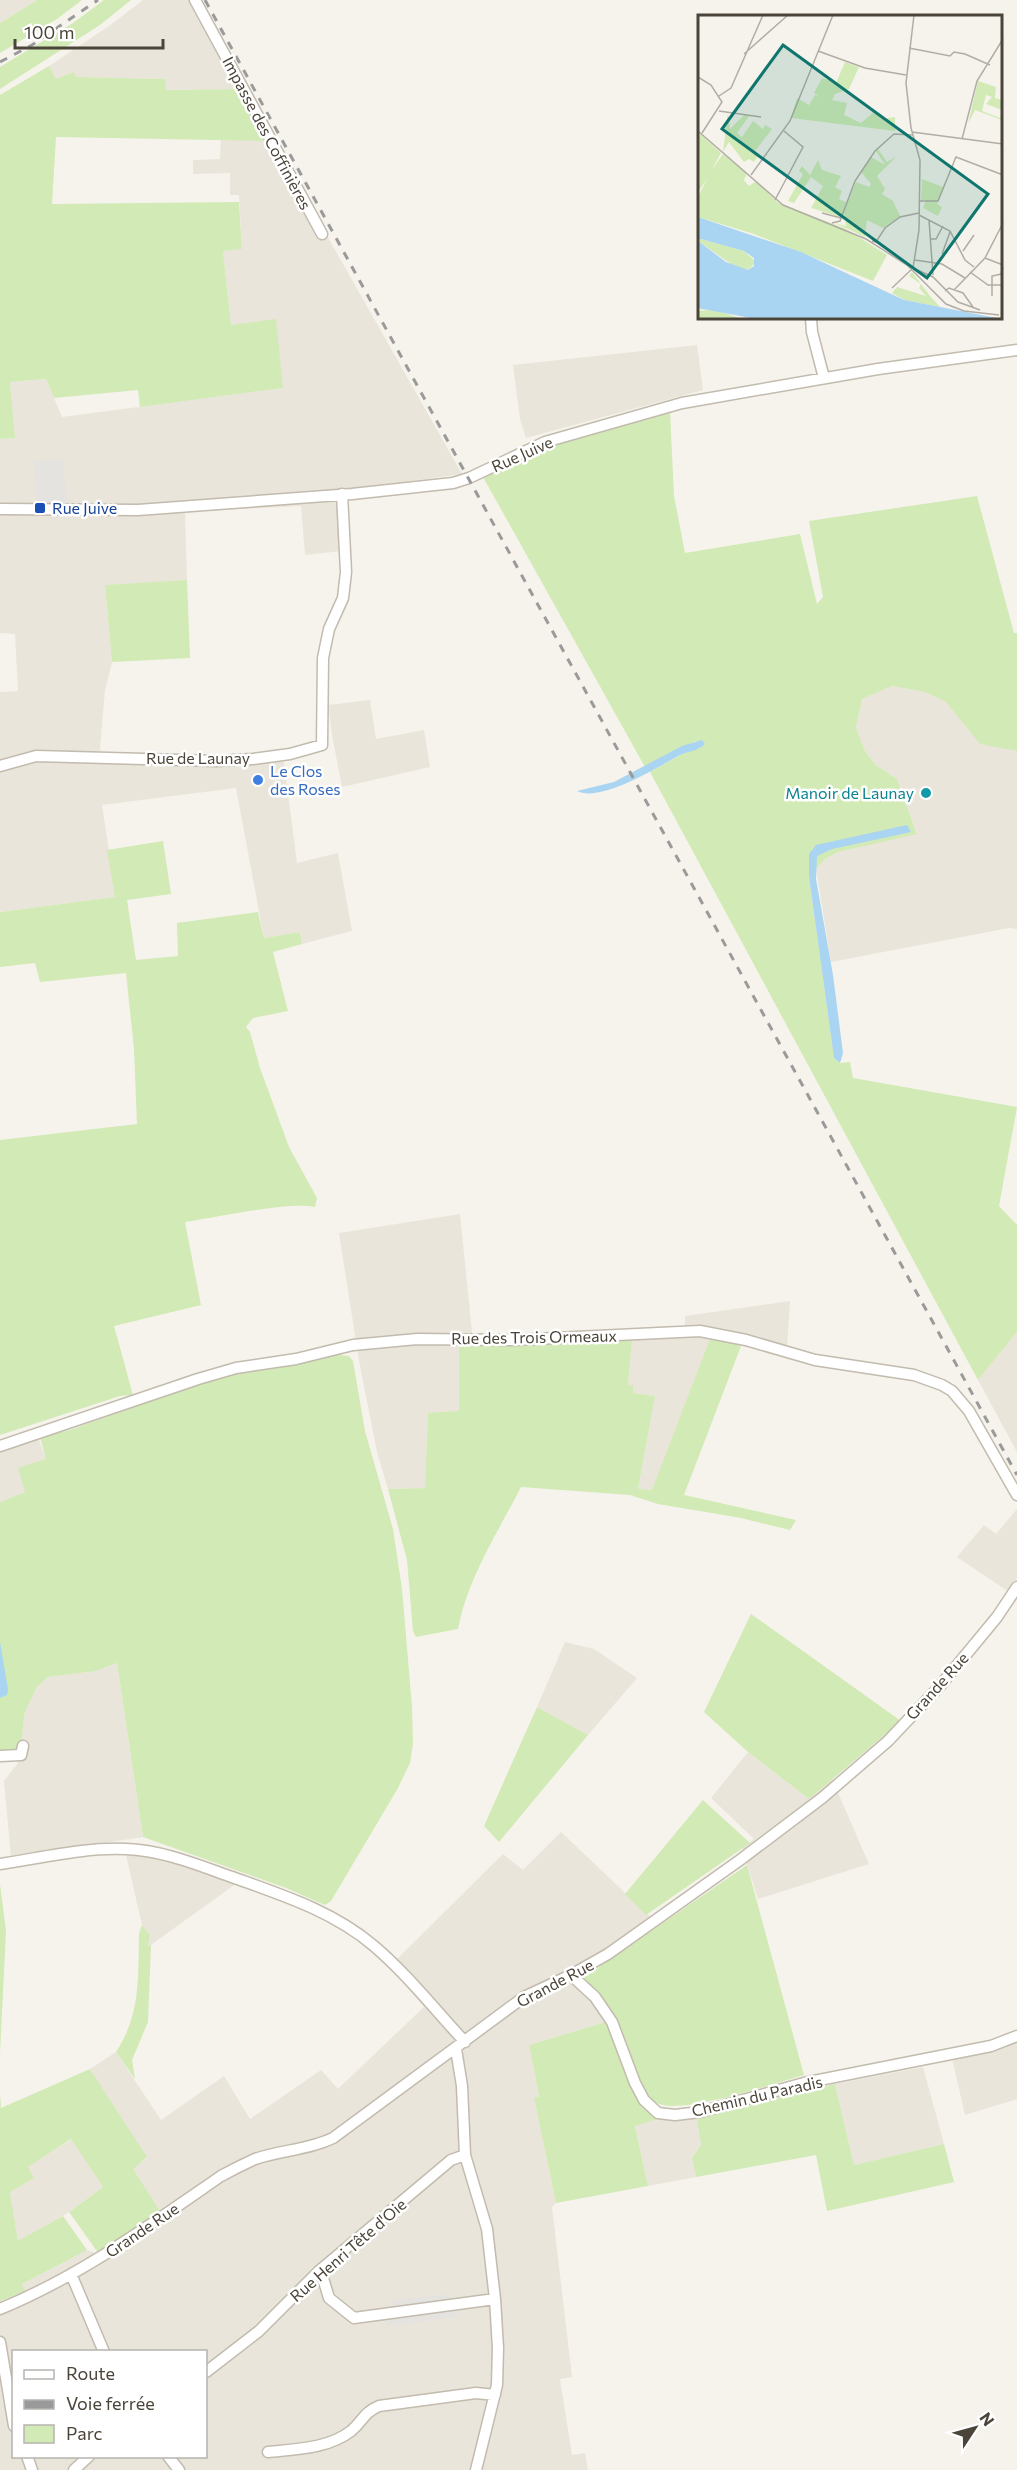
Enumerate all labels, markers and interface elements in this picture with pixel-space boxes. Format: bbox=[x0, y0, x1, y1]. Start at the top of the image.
scale bar bbox=[15, 12, 164, 50]
inset map bbox=[698, 15, 1002, 320]
text: 100 m bbox=[24, 21, 74, 43]
street label: Impasse des Coffinières bbox=[219, 53, 316, 213]
street label: Rue Juive bbox=[488, 432, 555, 475]
place label: Rue Juive bbox=[52, 498, 117, 517]
marker: Rue Juive bbox=[33, 501, 47, 515]
street label: Rue de Launay bbox=[146, 748, 250, 767]
place label: Le Clos des Roses bbox=[270, 761, 341, 798]
marker: Le Clos des Roses bbox=[251, 773, 265, 787]
place label: Manoir de Launay bbox=[785, 783, 914, 802]
marker: Manoir de Launay bbox=[919, 786, 933, 800]
street label: Rue des Trois Ormeaux bbox=[451, 1326, 618, 1347]
street label: Grande Rue bbox=[901, 1648, 972, 1723]
street label: Grande Rue bbox=[513, 1954, 596, 2011]
street label: Chemin du Paradis bbox=[690, 2071, 824, 2120]
street label: Rue Henri Tête d'Oie bbox=[286, 2194, 410, 2305]
street label: Grande Rue bbox=[101, 2198, 182, 2261]
legend bbox=[12, 2350, 207, 2458]
text: Route bbox=[66, 2362, 115, 2384]
text: Voie ferrée bbox=[66, 2392, 155, 2414]
north arrow bbox=[945, 2398, 1005, 2458]
text: N bbox=[976, 2408, 999, 2429]
text: Parc bbox=[66, 2422, 103, 2444]

